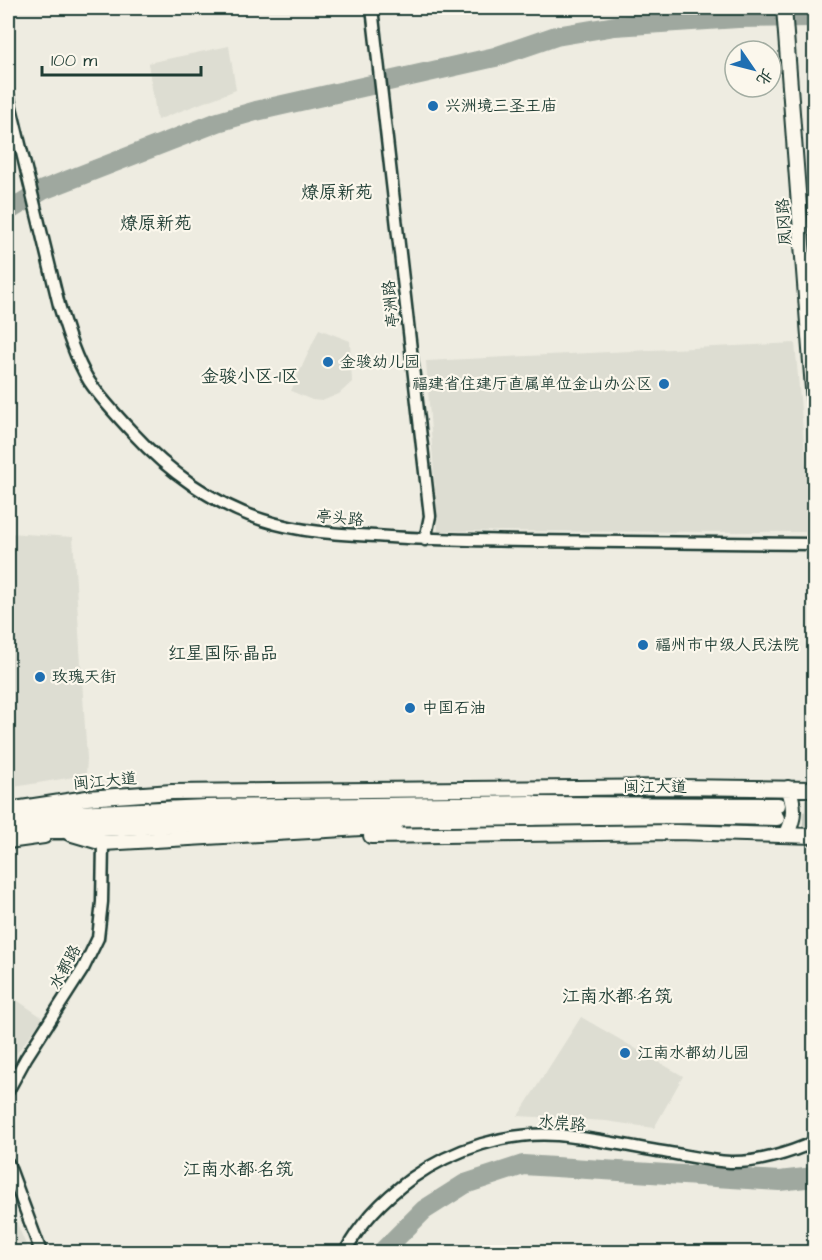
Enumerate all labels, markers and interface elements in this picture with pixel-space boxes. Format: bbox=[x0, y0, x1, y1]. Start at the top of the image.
scale bar bbox=[42, 39, 201, 77]
north arrow bbox=[723, 39, 783, 99]
text: 100 m bbox=[51, 48, 97, 73]
text: 北 bbox=[751, 64, 778, 90]
place label: 兴洲境三圣王庙 bbox=[445, 95, 557, 117]
marker: 兴洲境三圣王庙 bbox=[426, 99, 440, 113]
district label: 燎原新苑 bbox=[301, 180, 373, 205]
street label: 凤冈路 bbox=[771, 197, 797, 247]
district label: 燎原新苑 bbox=[120, 211, 192, 236]
street label: 亭洲路 bbox=[378, 279, 404, 329]
place label: 金骏幼儿园 bbox=[340, 351, 420, 373]
marker: 金骏幼儿园 bbox=[321, 355, 335, 369]
district label: 金骏小区-1区 bbox=[201, 364, 299, 389]
place label: 福建省住建厅直属单位金山办公区 bbox=[412, 373, 652, 395]
marker: 福建省住建厅直属单位金山办公区 bbox=[657, 377, 671, 391]
street label: 亭头路 bbox=[315, 505, 365, 531]
place label: 福州市中级人民法院 bbox=[655, 634, 799, 656]
marker: 福州市中级人民法院 bbox=[636, 638, 650, 652]
district label: 红星国际·晶品 bbox=[168, 641, 278, 666]
place label: 玫瑰天街 bbox=[52, 666, 116, 688]
marker: 玫瑰天街 bbox=[33, 670, 47, 684]
place label: 中国石油 bbox=[422, 697, 486, 719]
marker: 中国石油 bbox=[403, 701, 417, 715]
street label: 闽江大道 bbox=[72, 767, 138, 795]
street label: 闽江大道 bbox=[623, 776, 687, 798]
street label: 水都路 bbox=[44, 941, 86, 993]
district label: 江南水都·名筑 bbox=[562, 984, 672, 1009]
place label: 江南水都幼儿园 bbox=[637, 1042, 749, 1064]
marker: 江南水都幼儿园 bbox=[618, 1046, 632, 1060]
street label: 水岸路 bbox=[537, 1110, 587, 1136]
district label: 江南水都·名筑 bbox=[183, 1157, 293, 1182]

